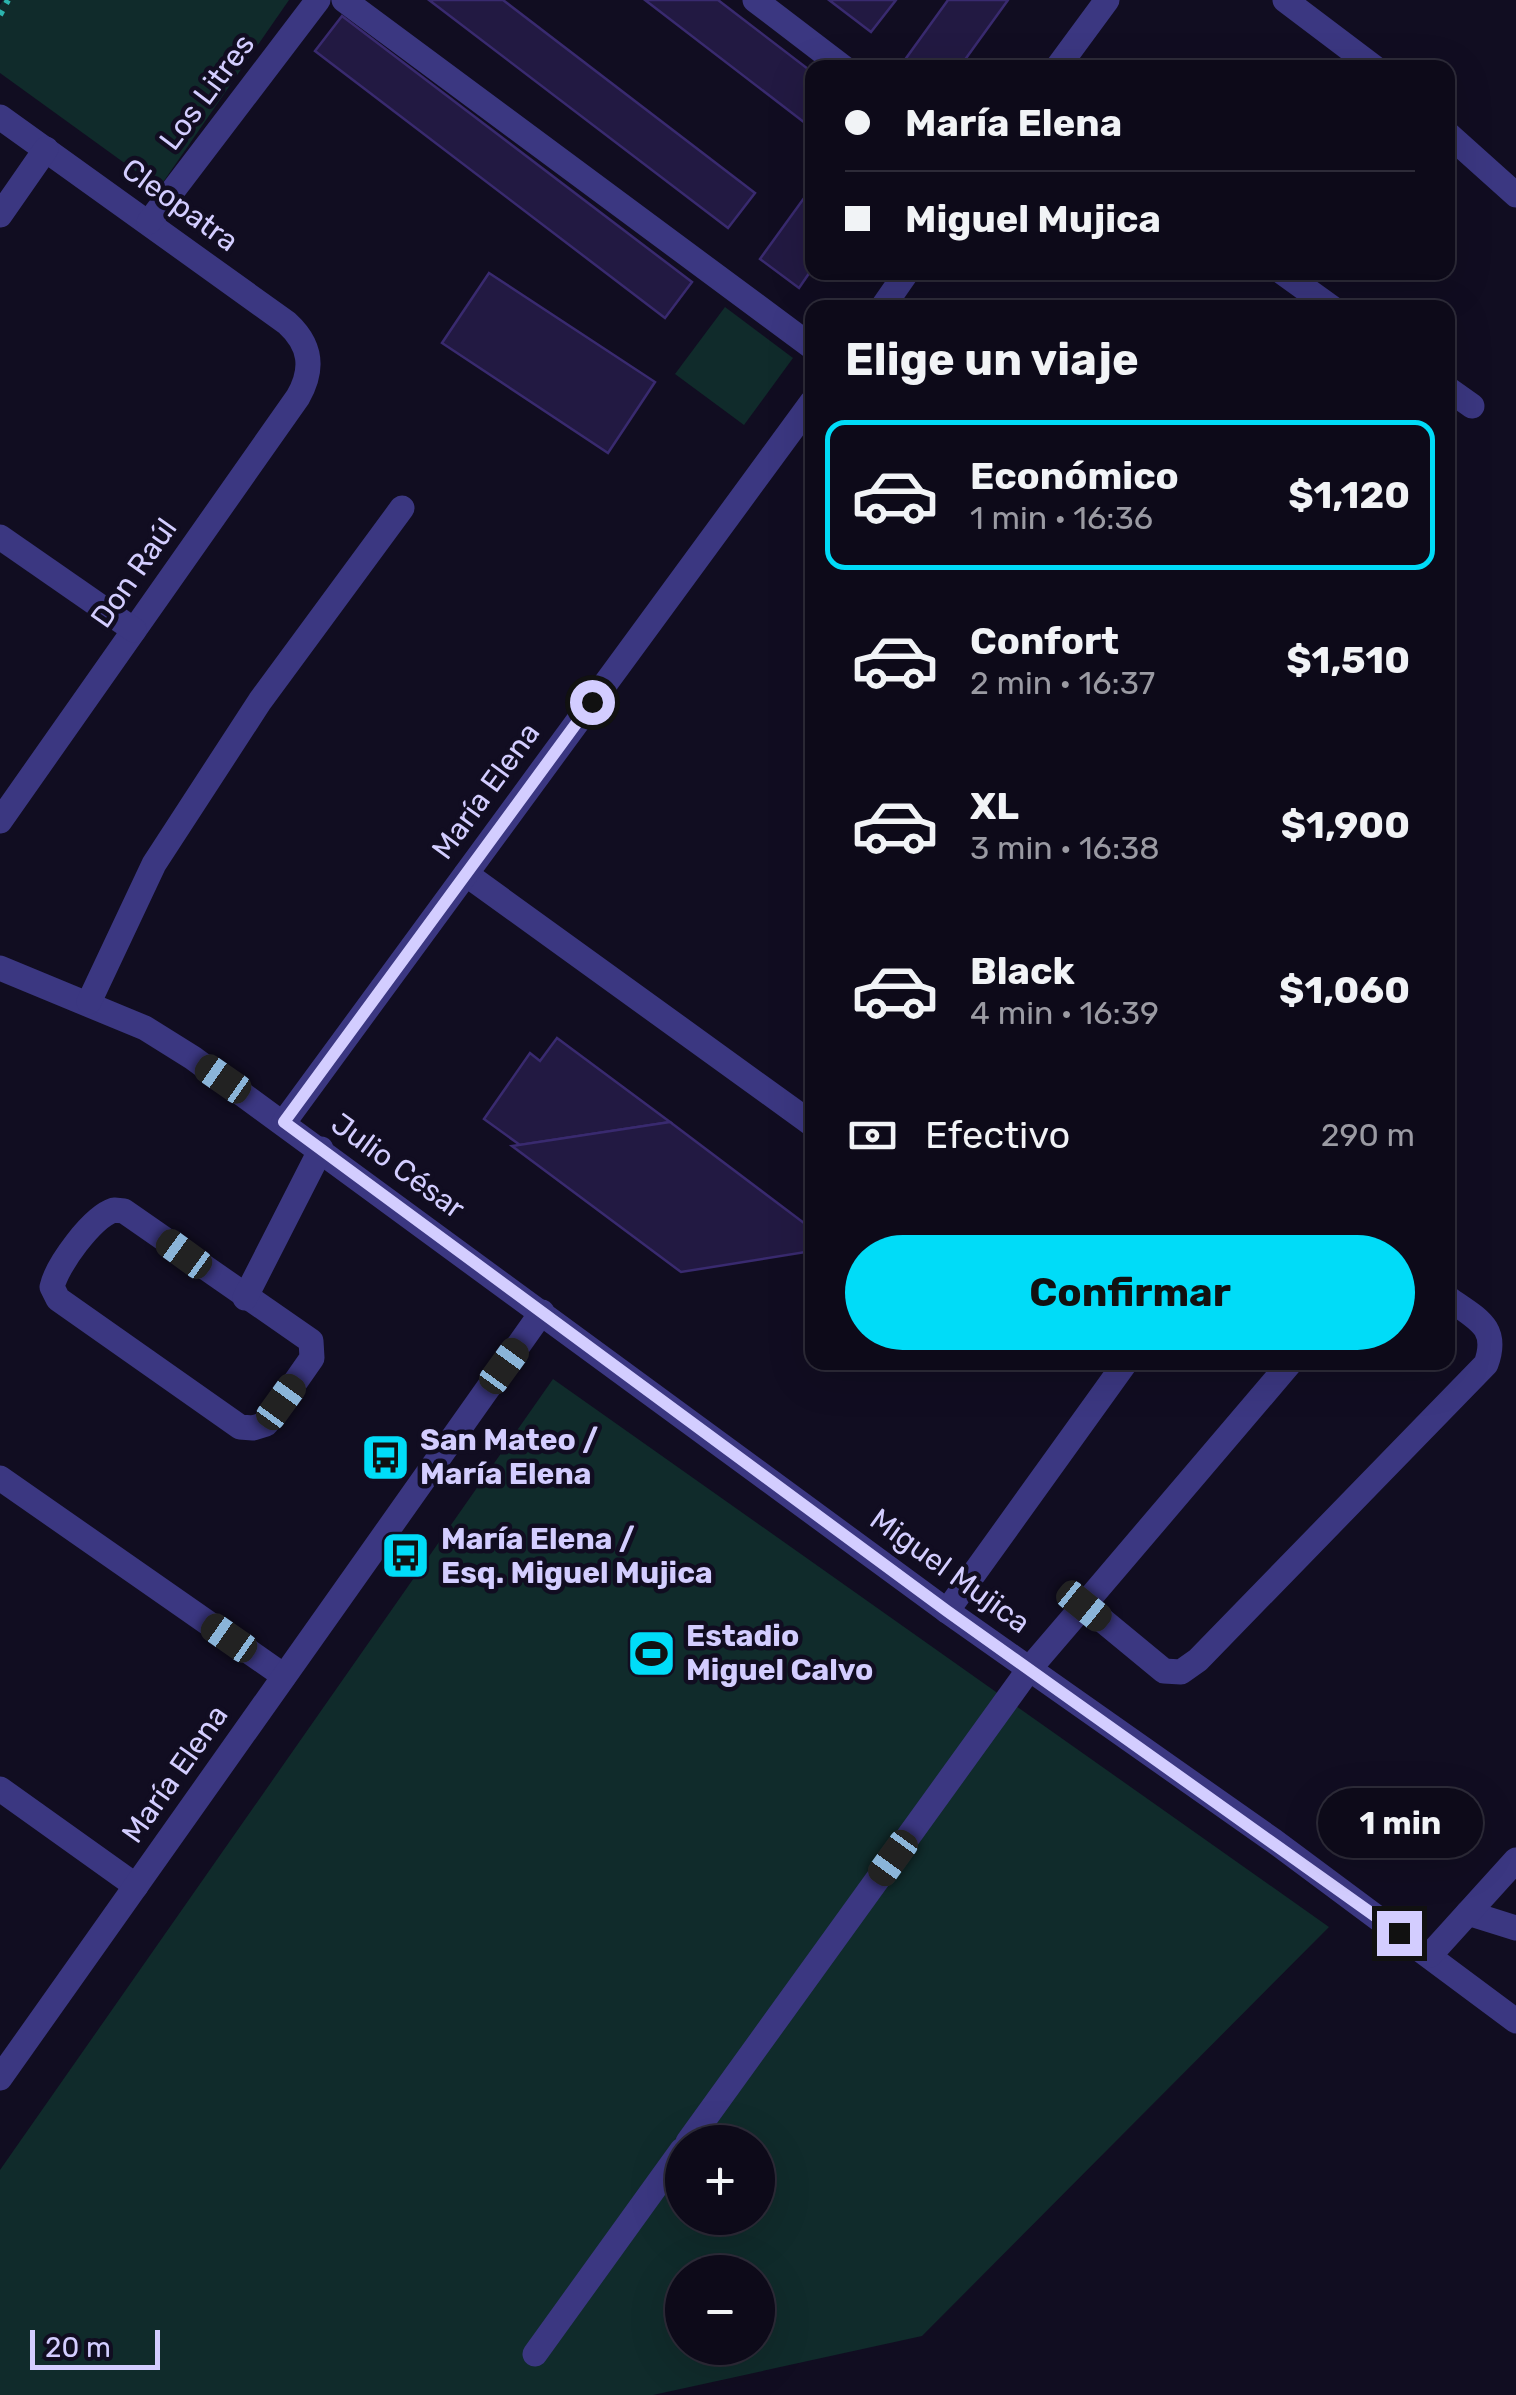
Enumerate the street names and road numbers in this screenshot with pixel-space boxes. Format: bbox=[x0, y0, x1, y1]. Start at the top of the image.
street label: Los Litres bbox=[152, 27, 262, 157]
street label: Cleopatra bbox=[115, 151, 245, 259]
street label: Don Raúl bbox=[83, 511, 185, 635]
street label: María Elena bbox=[424, 716, 548, 866]
street label: Julio César bbox=[324, 1106, 472, 1227]
street label: Miguel Mujica bbox=[863, 1501, 1037, 1641]
street label: María Elena bbox=[114, 1698, 236, 1850]

